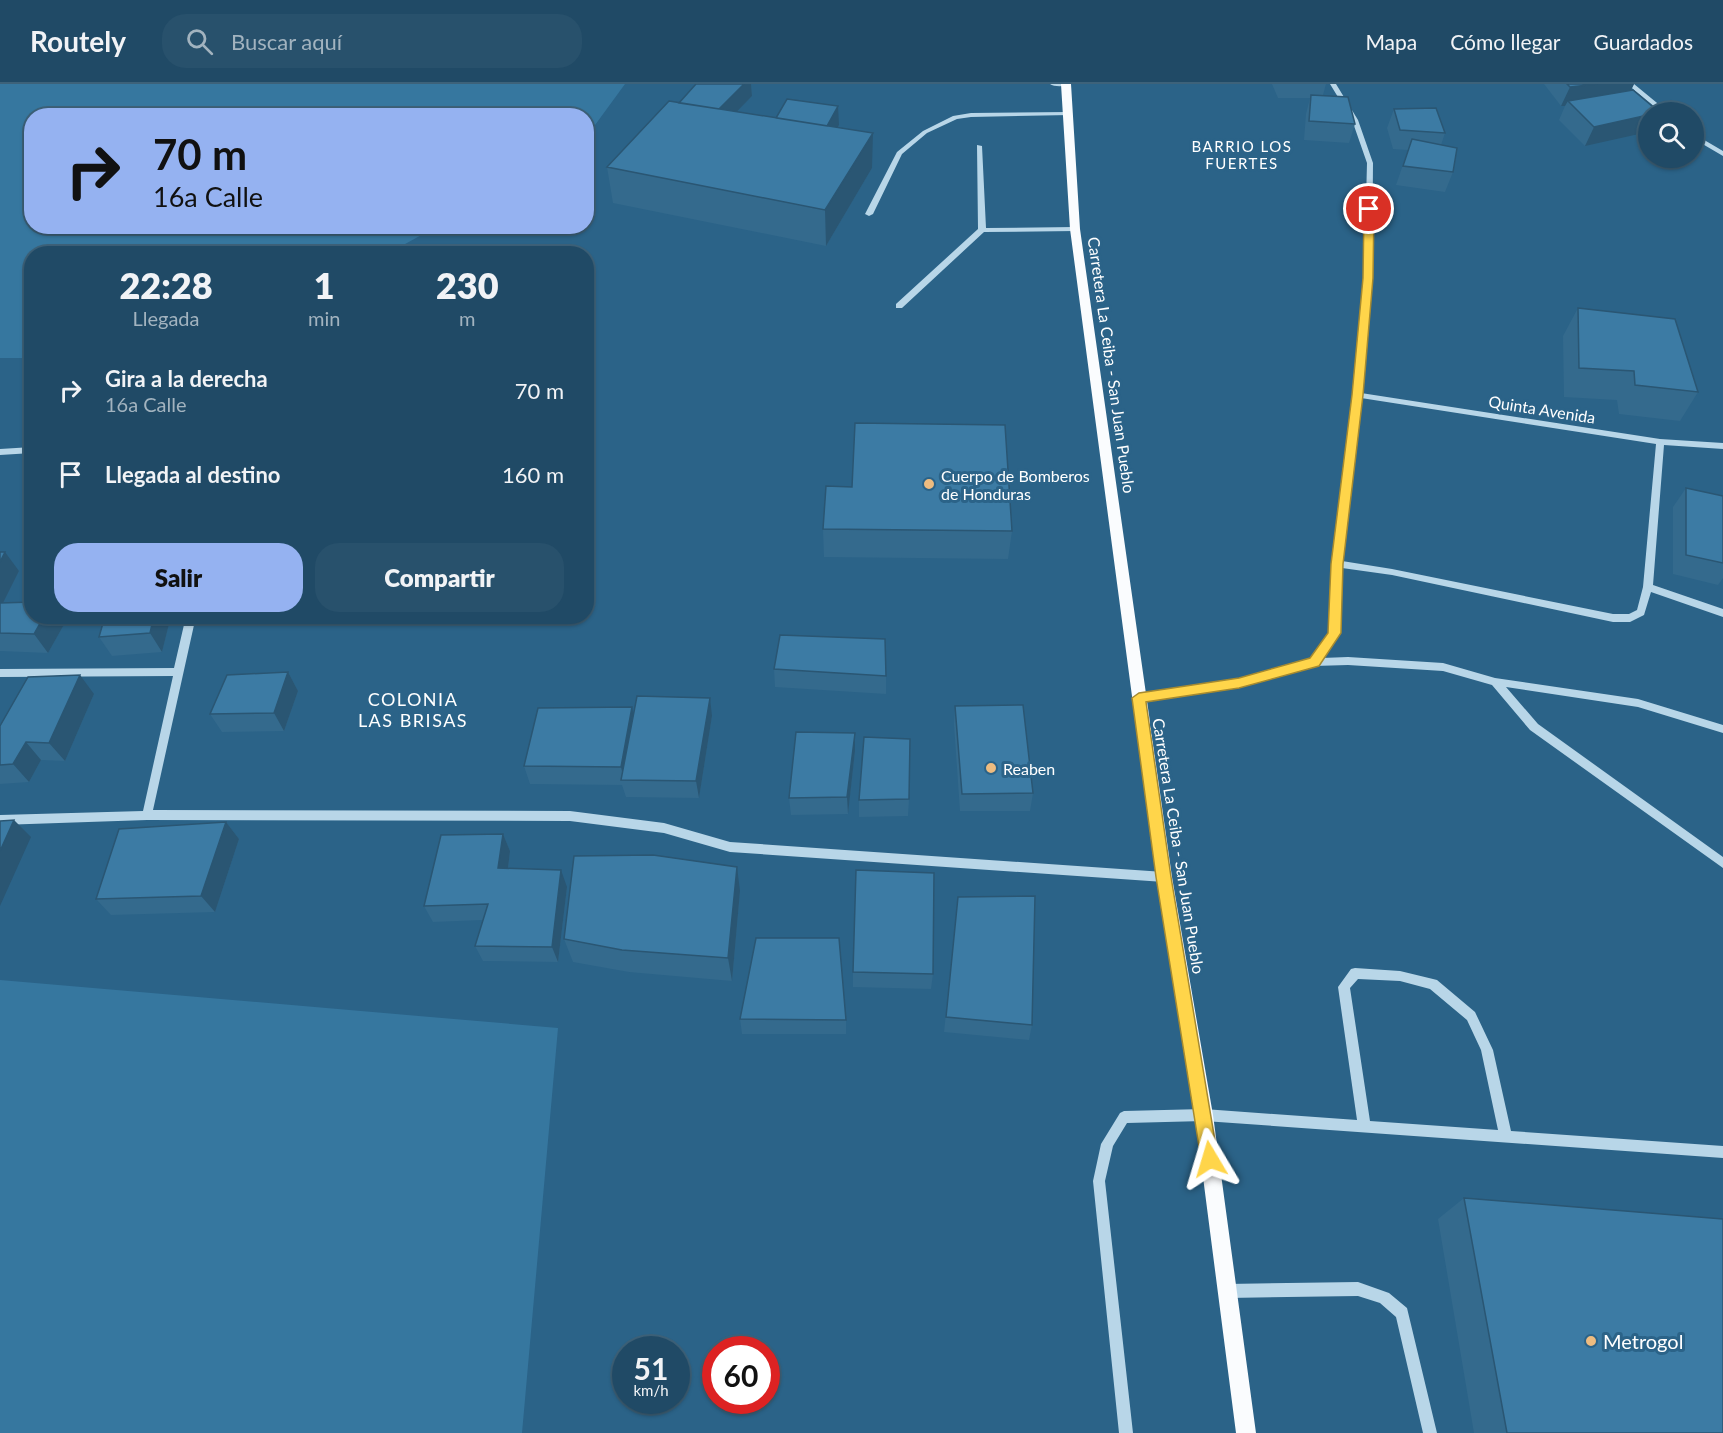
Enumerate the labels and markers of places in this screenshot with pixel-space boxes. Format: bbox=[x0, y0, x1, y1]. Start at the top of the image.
pin bbox=[1343, 183, 1394, 234]
place label: Cuerpo de Bomberos de Honduras bbox=[941, 466, 1090, 503]
marker: Cuerpo de Bomberos de Honduras bbox=[922, 477, 936, 491]
place label: Reaben bbox=[1003, 759, 1055, 778]
marker: Reaben bbox=[984, 761, 998, 775]
place label: Metrogol bbox=[1603, 1329, 1683, 1353]
marker: Metrogol bbox=[1584, 1334, 1598, 1348]

